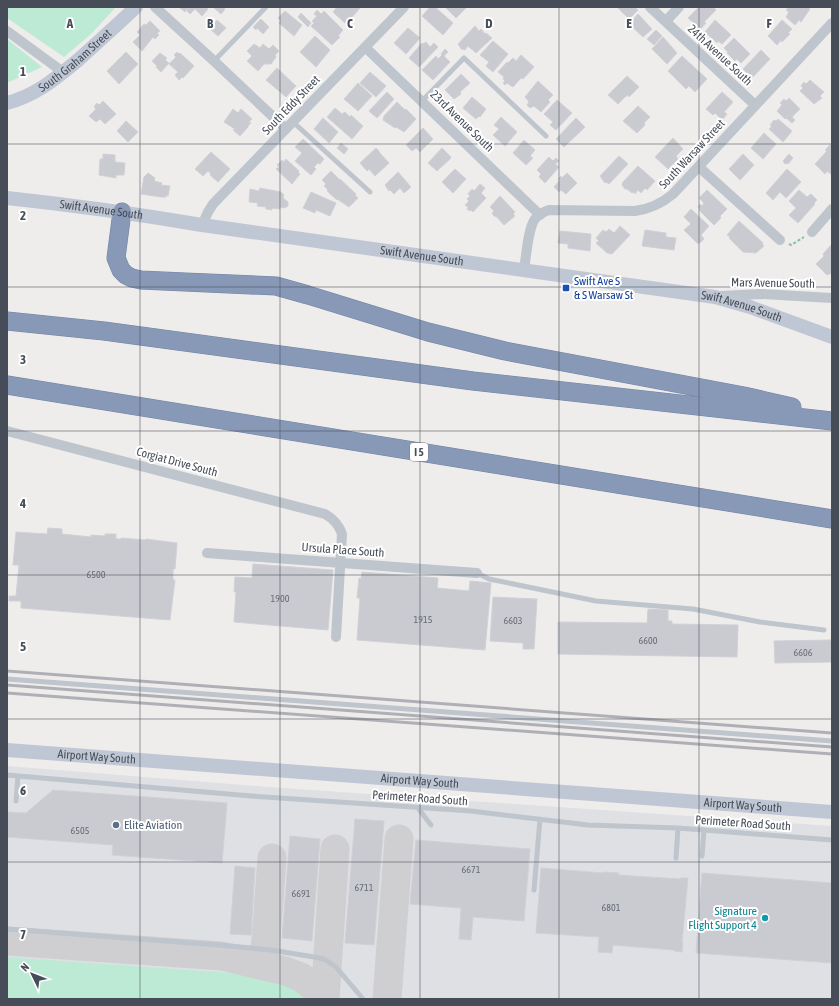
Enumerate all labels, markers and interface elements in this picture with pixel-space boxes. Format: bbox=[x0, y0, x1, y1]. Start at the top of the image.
text: A bbox=[66, 16, 74, 31]
text: B bbox=[207, 16, 214, 31]
text: C bbox=[347, 16, 353, 31]
text: D bbox=[485, 16, 493, 31]
text: E bbox=[626, 16, 632, 31]
text: F bbox=[766, 16, 772, 31]
street label: 24th Avenue South bbox=[685, 22, 755, 88]
street label: South Graham Street bbox=[36, 26, 115, 95]
text: 1 bbox=[20, 64, 26, 79]
street label: South Eddy Street bbox=[259, 72, 323, 137]
street label: 23rd Avenue South bbox=[427, 87, 497, 155]
street label: South Warsaw Street bbox=[656, 116, 728, 192]
street label: Swift Avenue South bbox=[59, 197, 144, 222]
text: 2 bbox=[20, 208, 26, 223]
street label: Swift Avenue South bbox=[379, 243, 465, 269]
place label: Swift Ave S & S Warsaw St bbox=[574, 274, 634, 302]
street label: Mars Avenue South bbox=[731, 275, 815, 291]
marker: Swift Ave S & S Warsaw St bbox=[561, 283, 571, 293]
street label: Swift Avenue South bbox=[700, 288, 784, 325]
text: 3 bbox=[20, 352, 26, 367]
road number: I 5 bbox=[410, 443, 428, 461]
street label: Corgiat Drive South bbox=[135, 444, 219, 480]
text: 4 bbox=[19, 496, 26, 511]
street label: Ursula Place South bbox=[301, 540, 385, 560]
house number: 6500 bbox=[87, 569, 106, 580]
house number: 1900 bbox=[271, 593, 290, 604]
house number: 1915 bbox=[414, 614, 433, 625]
house number: 6603 bbox=[504, 615, 523, 626]
house number: 6600 bbox=[639, 635, 658, 646]
text: 5 bbox=[20, 639, 26, 654]
house number: 6606 bbox=[794, 647, 813, 658]
street label: Airport Way South bbox=[57, 747, 136, 767]
street label: Airport Way South bbox=[380, 771, 459, 791]
text: 6 bbox=[20, 783, 26, 798]
street label: Perimeter Road South bbox=[372, 788, 468, 808]
street label: Airport Way South bbox=[703, 795, 783, 815]
street label: Perimeter Road South bbox=[695, 813, 791, 833]
place label: Elite Aviation bbox=[124, 818, 182, 832]
marker: Elite Aviation bbox=[111, 820, 121, 830]
house number: 6505 bbox=[71, 825, 90, 836]
house number: 6671 bbox=[462, 864, 481, 875]
house number: 6711 bbox=[355, 882, 374, 893]
house number: 6691 bbox=[292, 888, 311, 899]
house number: 6801 bbox=[602, 902, 621, 913]
place label: Signature Flight Support 4 bbox=[688, 904, 757, 932]
marker: Signature Flight Support 4 bbox=[760, 913, 770, 923]
text: 7 bbox=[20, 927, 26, 942]
north arrow bbox=[12, 954, 52, 994]
text: N bbox=[18, 961, 31, 974]

